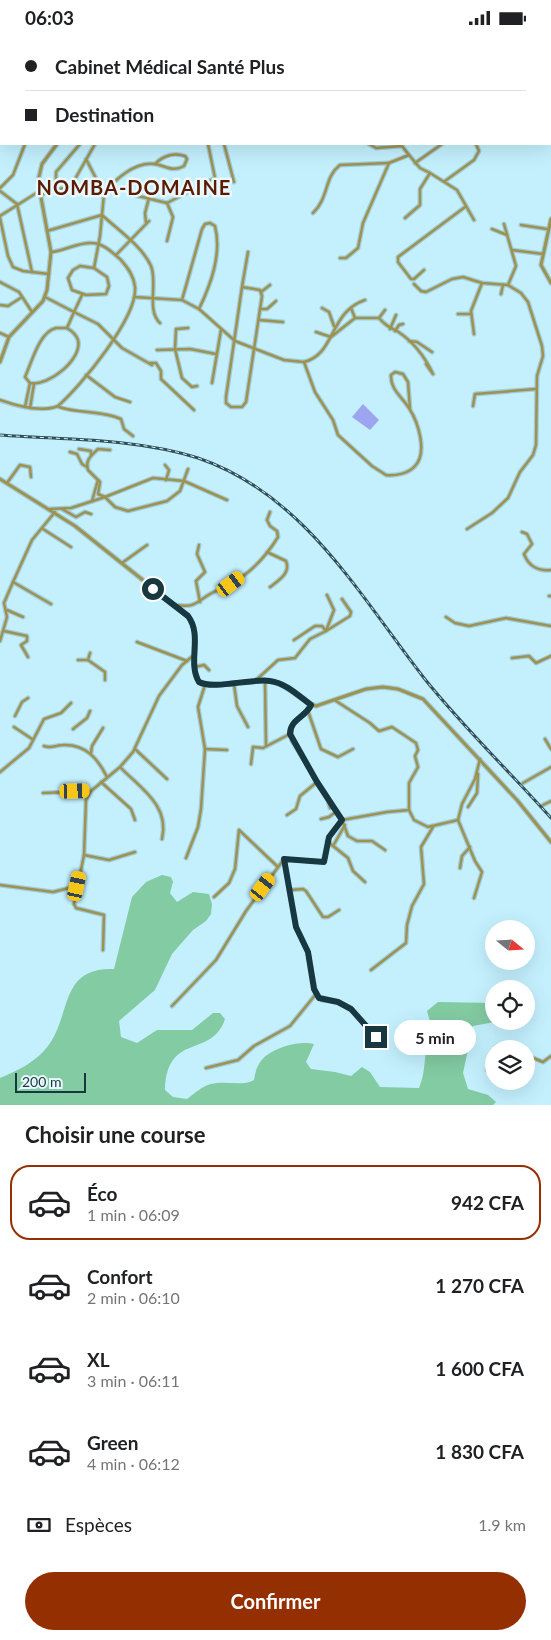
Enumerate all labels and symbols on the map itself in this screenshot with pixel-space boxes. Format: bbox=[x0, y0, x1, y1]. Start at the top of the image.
district label: NOMBA-DOMAINE bbox=[37, 175, 231, 199]
car bbox=[214, 569, 247, 599]
route start bbox=[142, 578, 164, 600]
car bbox=[59, 783, 90, 799]
car bbox=[66, 870, 87, 902]
car bbox=[247, 871, 278, 903]
north arrow bbox=[485, 920, 535, 970]
callout: 5 min bbox=[394, 1019, 476, 1055]
route end bbox=[365, 1026, 387, 1048]
scale bar bbox=[15, 1070, 86, 1093]

